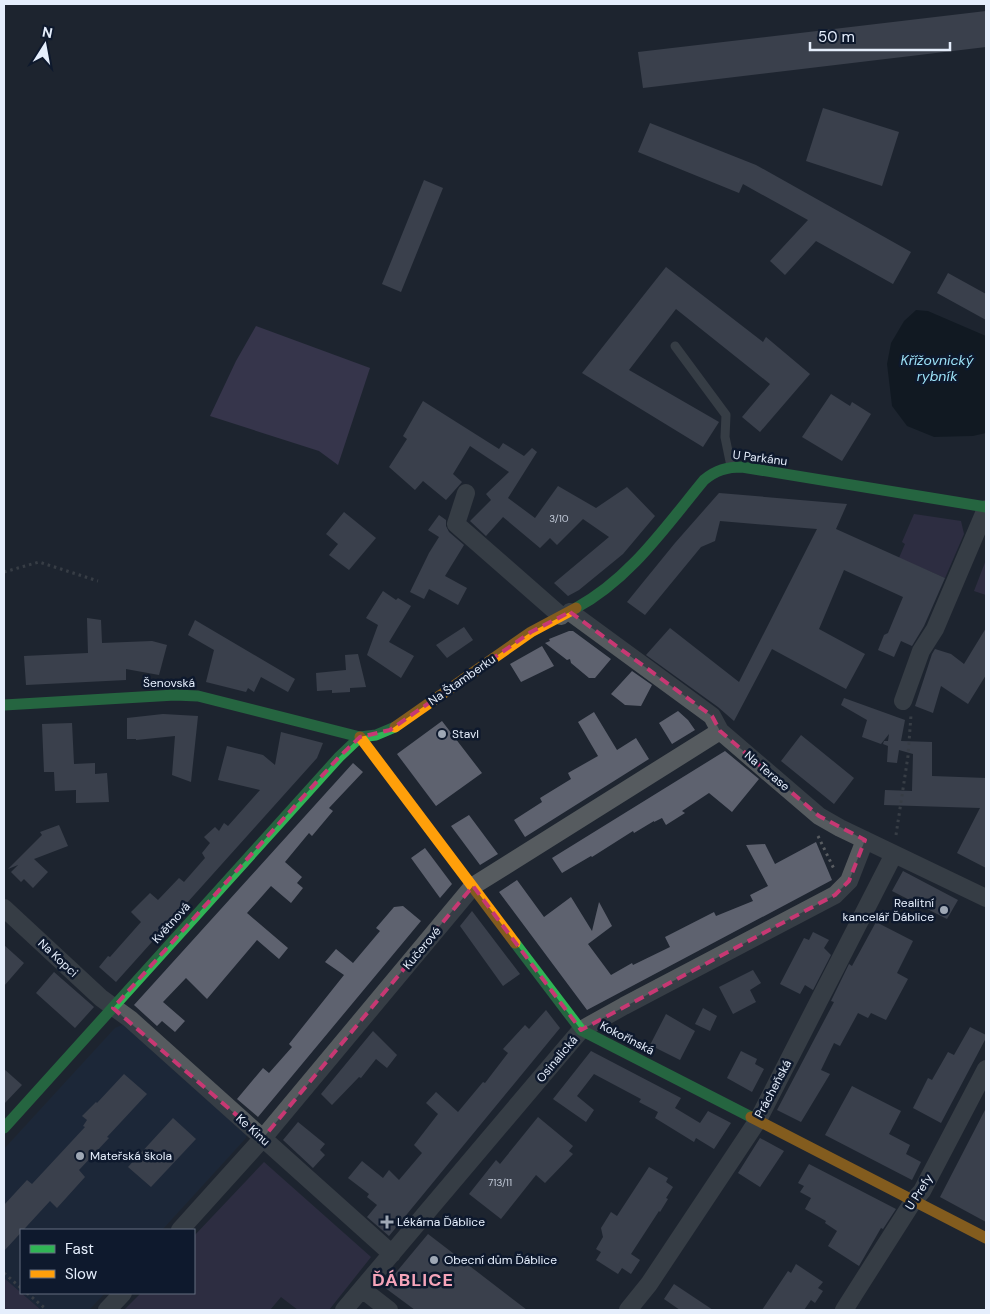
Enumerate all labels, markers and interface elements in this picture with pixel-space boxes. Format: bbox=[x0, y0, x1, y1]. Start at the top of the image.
north arrow bbox=[20, 20, 70, 70]
scale bar bbox=[810, 20, 950, 52]
text: N bbox=[41, 22, 54, 42]
text: 50 m bbox=[818, 27, 855, 47]
water label: Křížovnický rybník bbox=[901, 351, 975, 385]
street label: U Parkánu bbox=[732, 447, 788, 469]
house number: 3/10 bbox=[549, 512, 569, 525]
street label: Na Štamberku bbox=[425, 651, 499, 709]
street label: Šenovská bbox=[143, 675, 195, 691]
place label: Stavl bbox=[452, 726, 479, 742]
marker: Stavl bbox=[436, 728, 448, 740]
street label: Na Terase bbox=[741, 747, 793, 795]
place label: Realitní kancelář Ďáblice bbox=[843, 895, 934, 925]
street label: Květnová bbox=[148, 899, 194, 947]
marker: Realitní kancelář Ďáblice bbox=[938, 904, 950, 916]
street label: Kučerové bbox=[399, 923, 445, 973]
street label: Na Kopci bbox=[35, 935, 81, 981]
street label: Kokořínská bbox=[597, 1017, 657, 1059]
street label: Osinalická bbox=[533, 1032, 581, 1086]
street label: Prácheňská bbox=[751, 1057, 795, 1121]
street label: Ke Kinu bbox=[233, 1111, 273, 1149]
place label: Mateřská škola bbox=[90, 1148, 172, 1164]
marker: Mateřská škola bbox=[74, 1150, 86, 1162]
street label: U Prefy bbox=[902, 1171, 937, 1213]
house number: 713/11 bbox=[488, 1176, 512, 1189]
place label: Lékárna Ďáblice bbox=[397, 1214, 485, 1230]
marker: Lékárna Ďáblice bbox=[381, 1216, 393, 1228]
legend bbox=[20, 1229, 195, 1294]
text: Fast bbox=[65, 1239, 94, 1259]
place label: Obecní dům Ďáblice bbox=[444, 1252, 557, 1268]
marker: Obecní dům Ďáblice bbox=[428, 1254, 440, 1266]
text: Slow bbox=[65, 1264, 98, 1284]
district label: ĎÁBLICE bbox=[372, 1268, 454, 1292]

